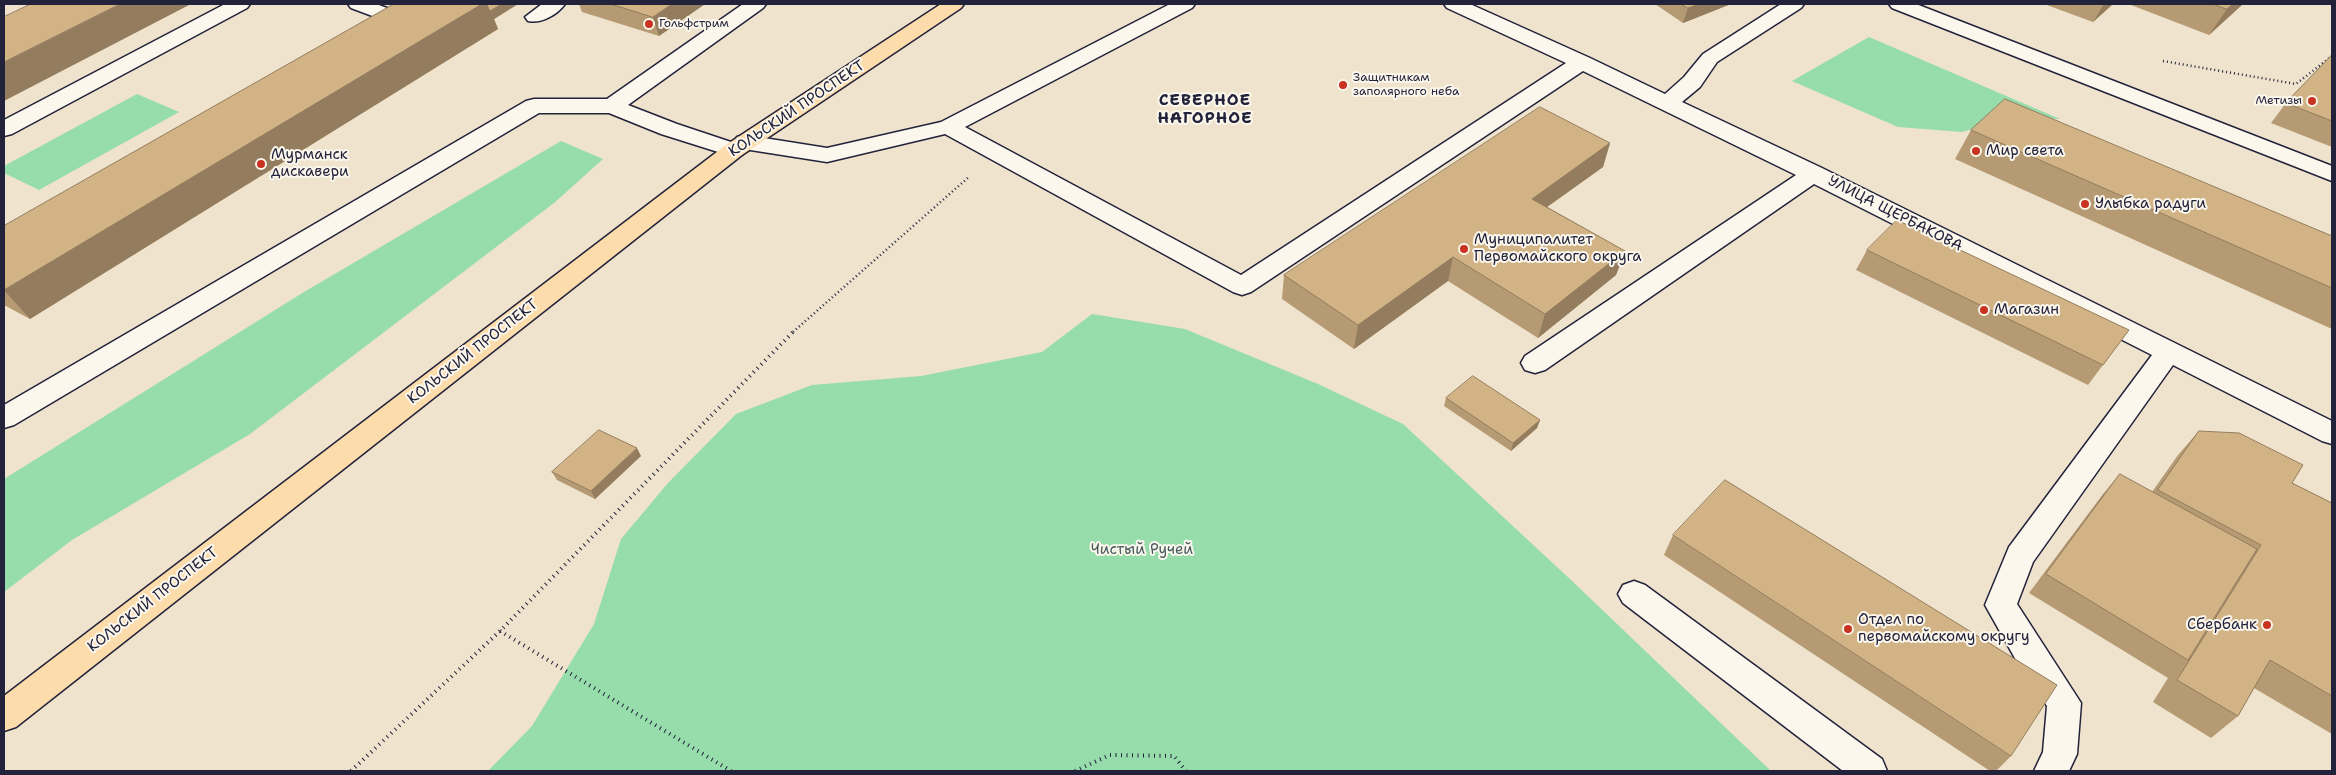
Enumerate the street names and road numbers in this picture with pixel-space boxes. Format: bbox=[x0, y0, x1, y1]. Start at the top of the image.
street label: КОЛЬСКИЙ ПРОСПЕКТ bbox=[726, 57, 868, 161]
street label: УЛИЦА ЩЕРБАКОВА bbox=[1825, 172, 1965, 256]
street label: КОЛЬСКИЙ ПРОСПЕКТ bbox=[404, 296, 542, 408]
street label: КОЛЬСКИЙ ПРОСПЕКТ bbox=[84, 544, 222, 656]

